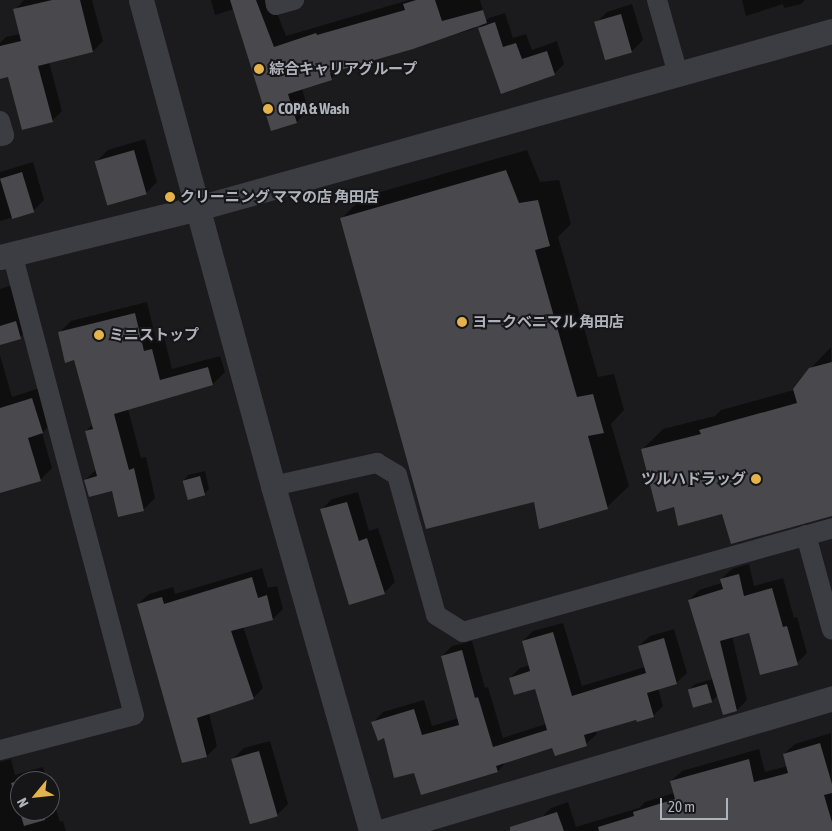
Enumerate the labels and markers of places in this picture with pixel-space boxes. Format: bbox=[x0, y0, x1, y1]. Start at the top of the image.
place label: 綜合キャリアグループ bbox=[269, 60, 419, 78]
marker: 綜合キャリアグループ bbox=[253, 63, 265, 75]
place label: COPA & Wash bbox=[278, 100, 349, 118]
marker: COPA & Wash bbox=[262, 103, 274, 115]
place label: クリーニング ママの店 角田店 bbox=[180, 188, 379, 206]
marker: クリーニング ママの店 角田店 bbox=[164, 191, 176, 203]
place label: ヨークベニマル 角田店 bbox=[472, 313, 624, 331]
marker: ヨークベニマル 角田店 bbox=[456, 316, 468, 328]
place label: ミニストップ bbox=[109, 326, 199, 344]
marker: ミニストップ bbox=[93, 329, 105, 341]
place label: ツルハドラッグ bbox=[641, 470, 746, 488]
marker: ツルハドラッグ bbox=[750, 473, 762, 485]

